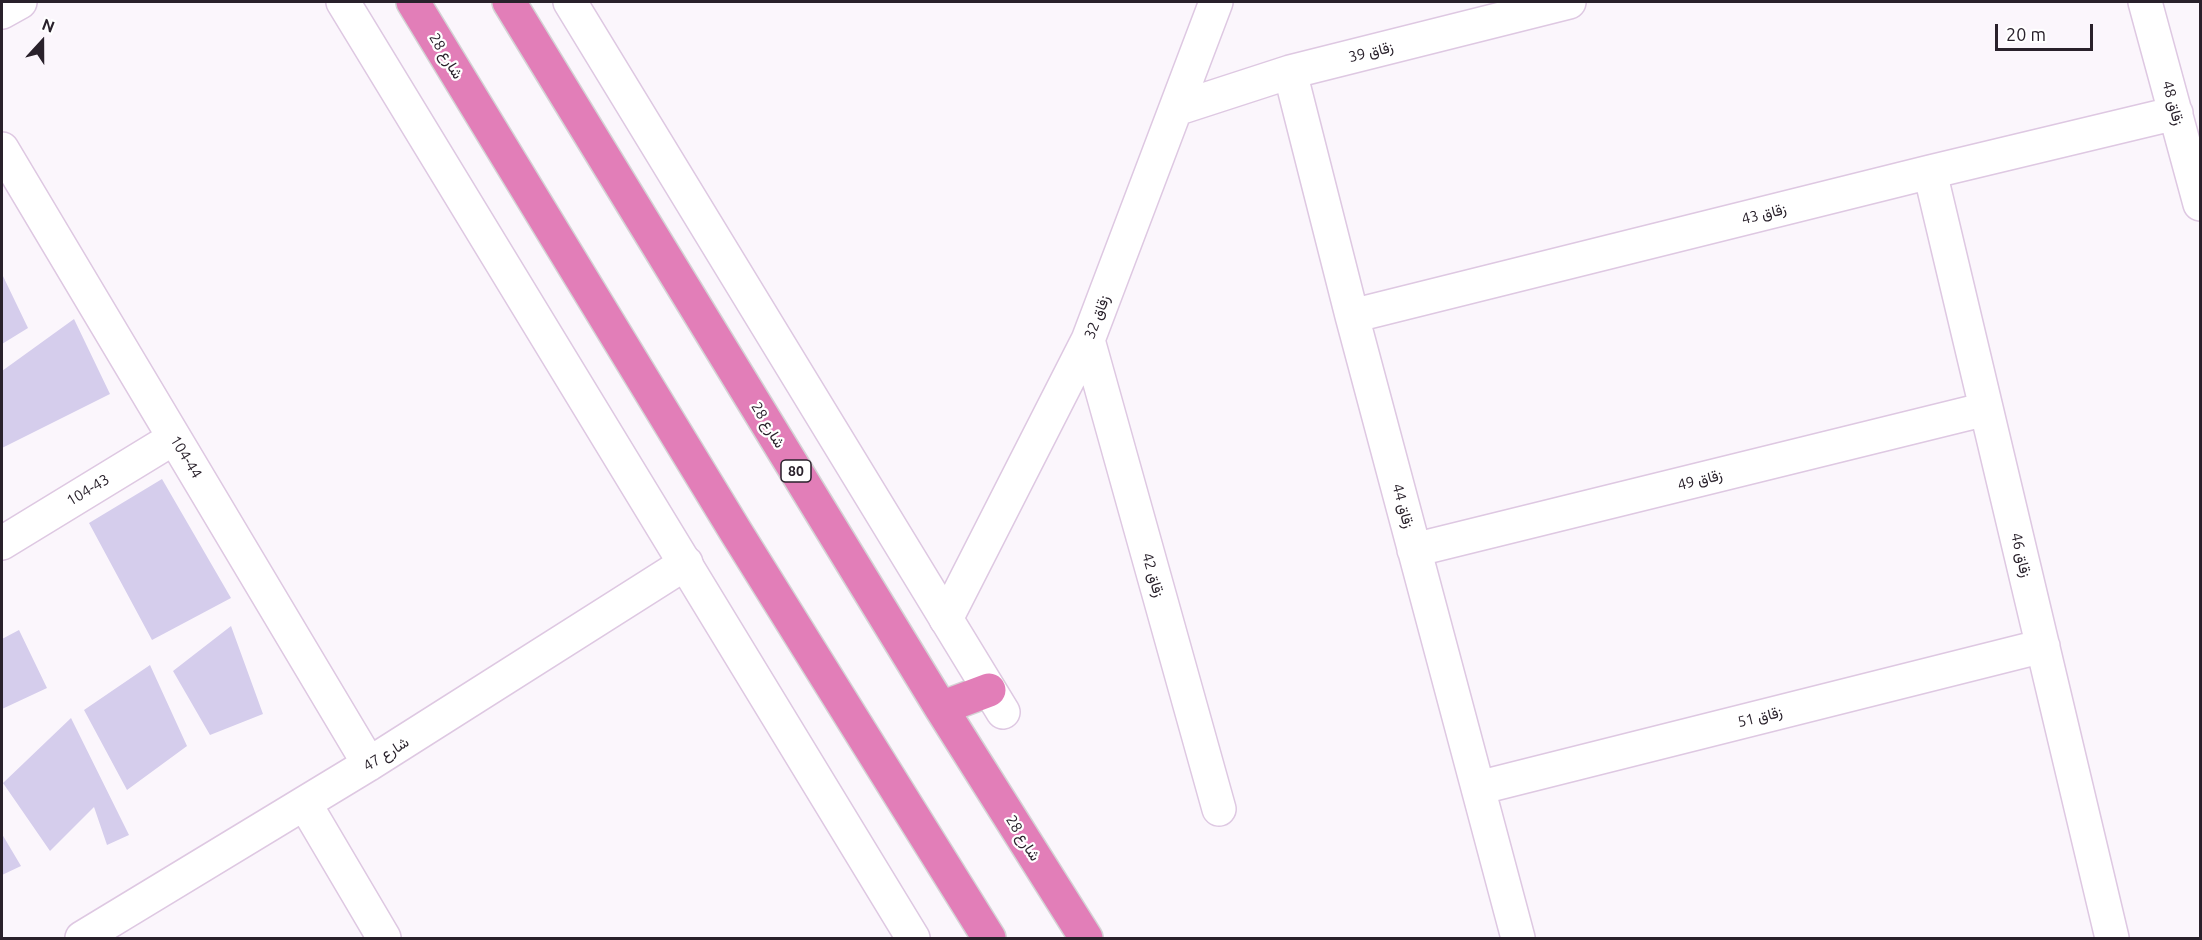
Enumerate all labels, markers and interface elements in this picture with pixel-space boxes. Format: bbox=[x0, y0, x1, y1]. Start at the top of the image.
north arrow bbox=[12, 12, 72, 72]
scale bar bbox=[1998, 12, 2096, 50]
text: N bbox=[40, 15, 57, 36]
text: 20 m bbox=[2006, 24, 2046, 44]
street label: شارع 28 bbox=[425, 30, 467, 82]
street label: زقاق 39 bbox=[1347, 38, 1395, 66]
street label: زقاق 48 bbox=[2158, 79, 2188, 127]
street label: زقاق 43 bbox=[1740, 200, 1788, 228]
street label: زقاق 32 bbox=[1080, 292, 1114, 342]
street label: شارع 28 bbox=[747, 399, 789, 451]
street label: 104-44 bbox=[166, 432, 206, 482]
road number: 80 bbox=[781, 460, 811, 482]
street label: زقاق 49 bbox=[1676, 466, 1724, 494]
street label: 104-43 bbox=[63, 470, 113, 510]
street label: زقاق 44 bbox=[1388, 482, 1418, 530]
street label: زقاق 46 bbox=[2007, 531, 2035, 579]
street label: زقاق 42 bbox=[1138, 551, 1168, 599]
street label: زقاق 51 bbox=[1736, 703, 1784, 731]
street label: شارع 47 bbox=[360, 733, 412, 775]
street label: شارع 28 bbox=[1002, 812, 1044, 864]

